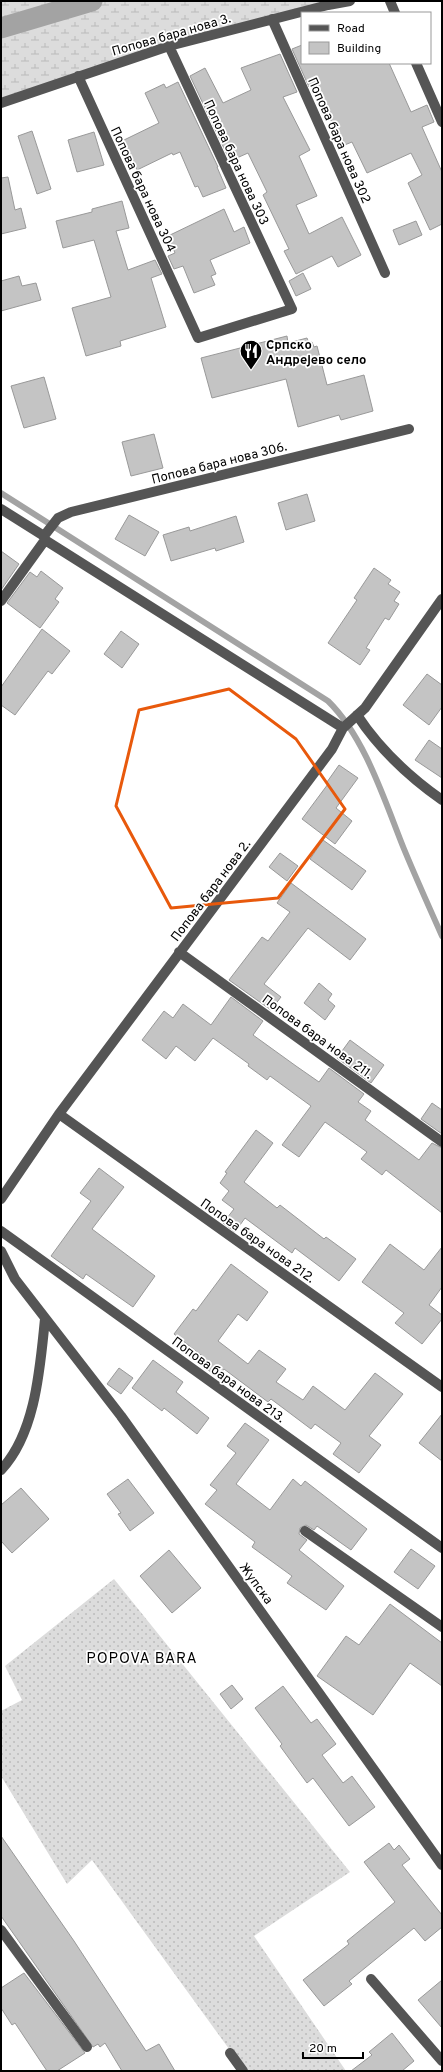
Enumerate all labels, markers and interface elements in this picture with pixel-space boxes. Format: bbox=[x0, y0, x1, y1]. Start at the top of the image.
street label: Попова бара нова 3. bbox=[110, 11, 233, 61]
legend bbox=[301, 12, 431, 64]
text: Road bbox=[337, 21, 365, 37]
text: Building bbox=[337, 41, 381, 57]
street label: Попова бара нова 302 bbox=[303, 75, 373, 206]
street label: Попова бара нова 303 bbox=[199, 98, 271, 228]
street label: Попова бара нова 304 bbox=[106, 125, 178, 255]
restaurant icon: Српско Андрејево село bbox=[238, 338, 264, 371]
place label: Српско Андрејево село bbox=[266, 338, 366, 369]
street label: Попова бара нова 306. bbox=[150, 439, 289, 489]
street label: Попова бара нова 2. bbox=[168, 837, 255, 945]
street label: Попова бара нова 211. bbox=[258, 992, 375, 1083]
street label: Попова бара нова 212. bbox=[197, 1196, 317, 1287]
street label: Попова бара нова 213. bbox=[168, 1334, 288, 1427]
street label: Жупска bbox=[235, 1560, 276, 1608]
district label: POPOVA BARA bbox=[86, 1650, 198, 1669]
scale bar bbox=[303, 2034, 363, 2060]
text: 20 m bbox=[309, 2041, 337, 2057]

